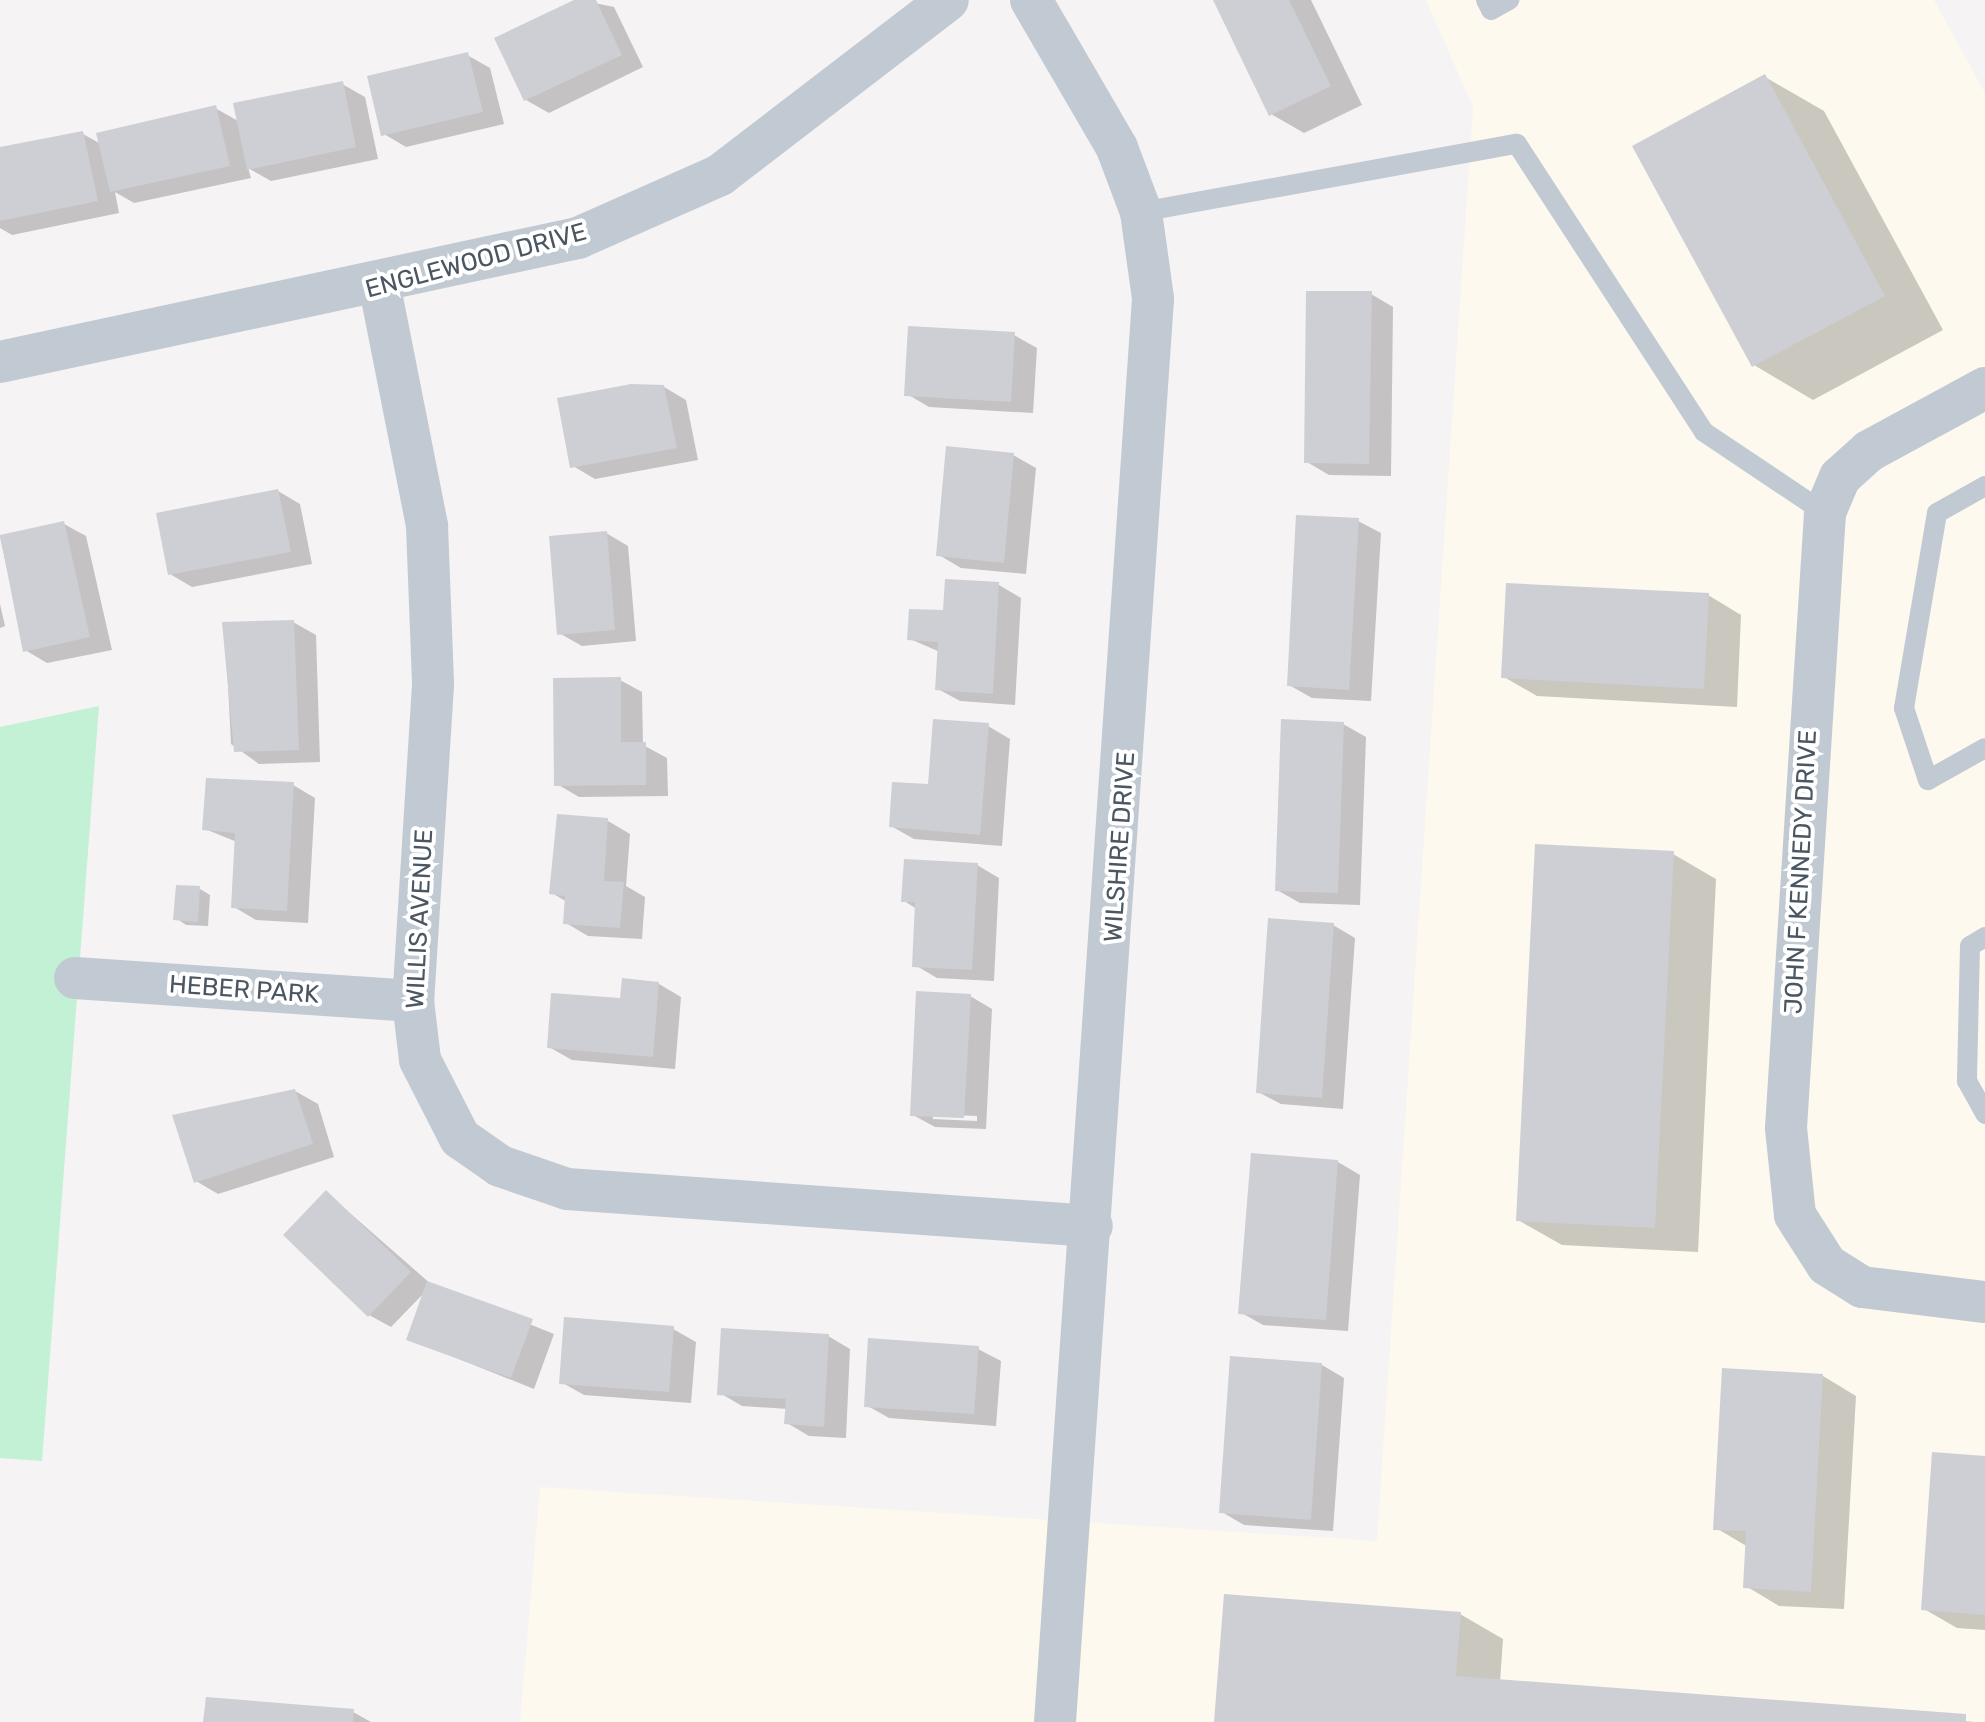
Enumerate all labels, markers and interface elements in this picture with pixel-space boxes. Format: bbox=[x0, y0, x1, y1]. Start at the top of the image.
street label: ENGLEWOOD DRIVE bbox=[362, 217, 590, 305]
street label: JOHN F KENNEDY DRIVE bbox=[1779, 729, 1823, 1015]
street label: WILSHIRE DRIVE bbox=[1098, 751, 1142, 943]
street label: WILLIS AVENUE bbox=[400, 828, 440, 1010]
street label: HEBER PARK bbox=[168, 970, 320, 1010]

